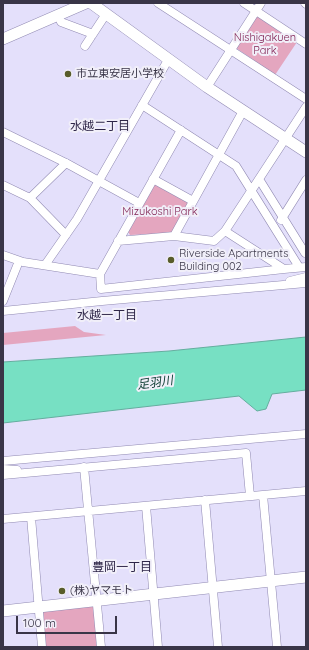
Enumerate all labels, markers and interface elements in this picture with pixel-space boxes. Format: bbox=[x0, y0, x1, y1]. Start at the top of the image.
park label: Nishigakuen Park bbox=[234, 31, 296, 57]
place label: 市立東安居小学校 bbox=[76, 67, 164, 81]
marker: 市立東安居小学校 bbox=[63, 69, 73, 79]
district label: 水越二丁目 bbox=[70, 119, 130, 133]
park label: Mizukoshi Park bbox=[122, 205, 198, 219]
place label: Riverside Apartments Building 002 bbox=[179, 247, 288, 273]
marker: Riverside Apartments Building 002 bbox=[166, 255, 176, 265]
district label: 水越一丁目 bbox=[77, 308, 137, 322]
water label: 足羽川 bbox=[136, 373, 174, 393]
district label: 豊岡一丁目 bbox=[92, 560, 152, 574]
place label: (株)ヤマモト bbox=[70, 584, 133, 598]
marker: (株)ヤマモト bbox=[57, 586, 67, 596]
scale bar bbox=[18, 608, 119, 634]
text: 100 m bbox=[23, 615, 56, 630]

